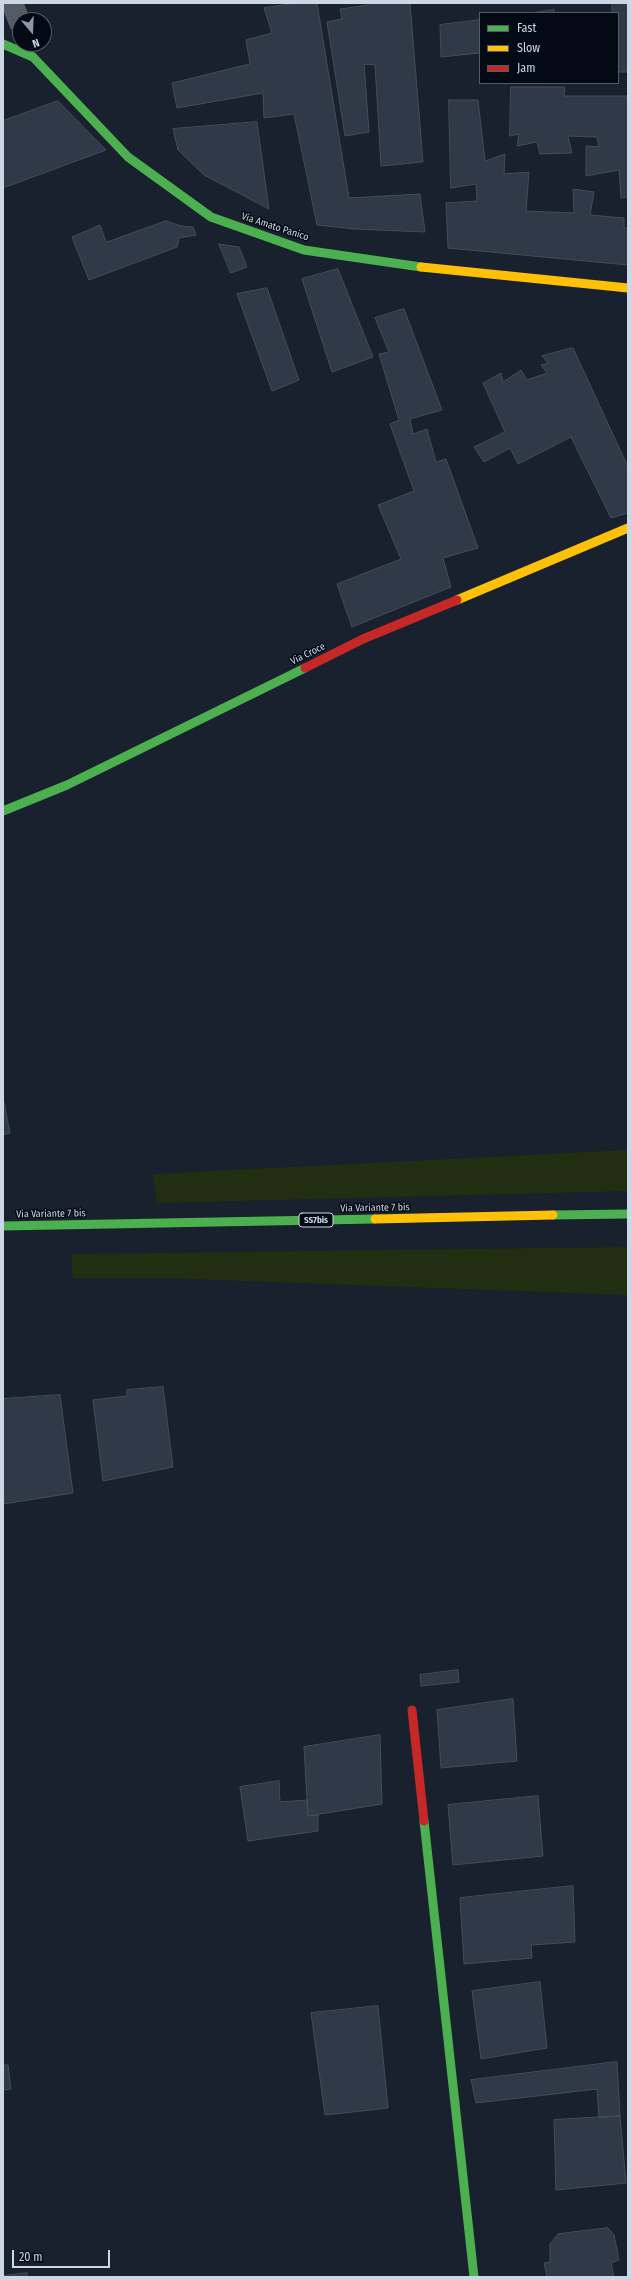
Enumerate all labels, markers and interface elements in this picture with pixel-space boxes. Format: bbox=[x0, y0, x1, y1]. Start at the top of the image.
north arrow bbox=[12, 12, 52, 52]
legend bbox=[479, 12, 619, 84]
text: Fast bbox=[517, 21, 536, 35]
text: N bbox=[31, 36, 41, 50]
text: Slow bbox=[517, 41, 540, 55]
text: Jam bbox=[517, 61, 535, 75]
street label: Via Amato Panico bbox=[240, 210, 310, 244]
street label: Via Croce bbox=[289, 640, 327, 668]
street label: Via Variante 7 bis bbox=[340, 1201, 410, 1215]
street label: Via Variante 7 bis bbox=[16, 1207, 86, 1221]
road number: SS7bis bbox=[299, 1213, 333, 1227]
scale bar bbox=[14, 2242, 112, 2268]
text: 20 m bbox=[19, 2250, 43, 2264]

